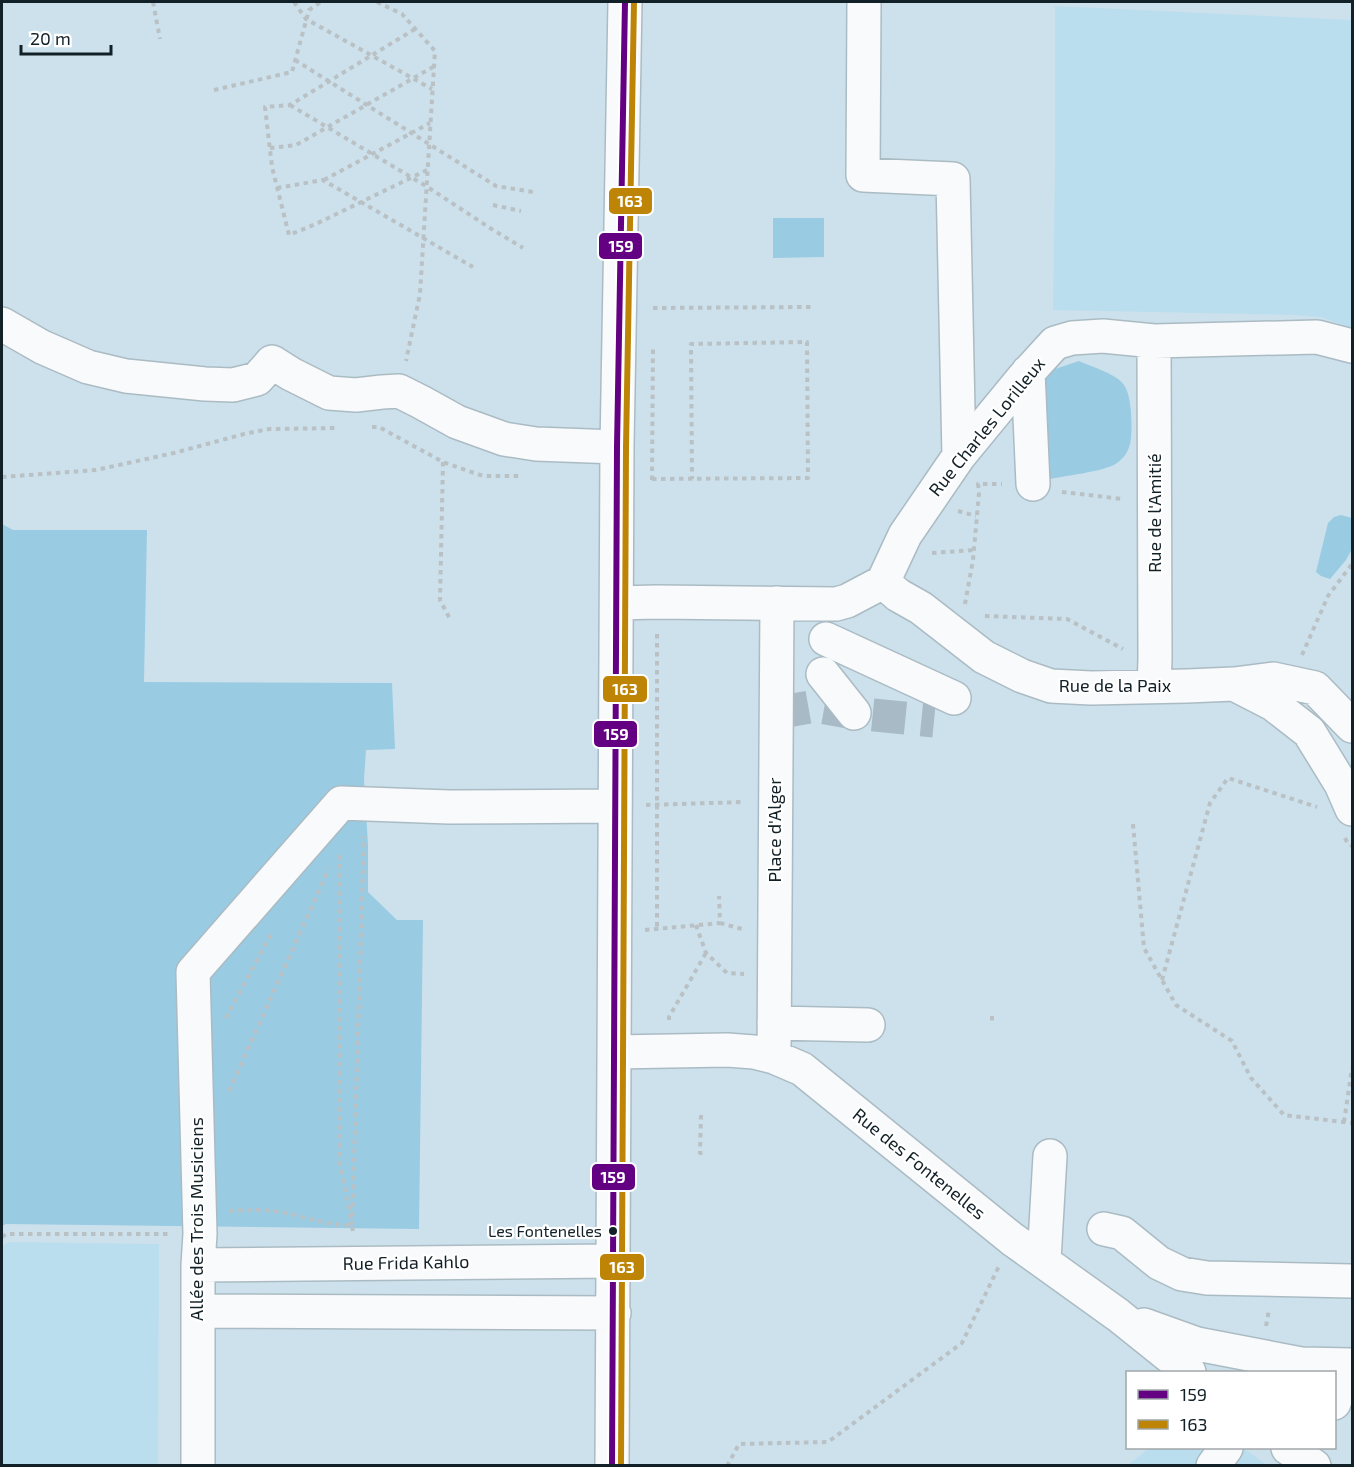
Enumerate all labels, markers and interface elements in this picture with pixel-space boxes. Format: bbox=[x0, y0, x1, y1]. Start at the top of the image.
scale bar bbox=[21, 18, 111, 56]
text: 20 m bbox=[30, 27, 71, 49]
line badge: 163 bbox=[608, 187, 653, 215]
text: 163 bbox=[617, 191, 643, 210]
line badge: 159 bbox=[598, 232, 643, 260]
text: 159 bbox=[608, 236, 634, 255]
street label: Rue Charles Lorilleux bbox=[923, 352, 1049, 500]
street label: Rue de l'Amitié bbox=[1143, 453, 1165, 573]
street label: Rue de la Paix bbox=[1059, 674, 1172, 696]
line badge: 163 bbox=[602, 675, 648, 703]
text: 163 bbox=[612, 679, 638, 698]
line badge: 159 bbox=[593, 720, 638, 748]
text: 159 bbox=[603, 724, 629, 743]
street label: Place d'Alger bbox=[763, 778, 785, 883]
street label: Rue des Fontenelles bbox=[849, 1103, 990, 1224]
street label: Allée des Trois Musiciens bbox=[185, 1117, 207, 1321]
line badge: 159 bbox=[591, 1163, 636, 1191]
text: 159 bbox=[600, 1167, 626, 1186]
place label: Les Fontenelles bbox=[488, 1221, 602, 1240]
marker: Les Fontenelles bbox=[607, 1225, 619, 1237]
street label: Rue Frida Kahlo bbox=[342, 1250, 470, 1274]
line badge: 163 bbox=[599, 1253, 645, 1281]
text: 163 bbox=[609, 1257, 635, 1276]
legend bbox=[1126, 1371, 1336, 1449]
text: 159 bbox=[1180, 1383, 1207, 1405]
text: 163 bbox=[1180, 1413, 1207, 1435]

